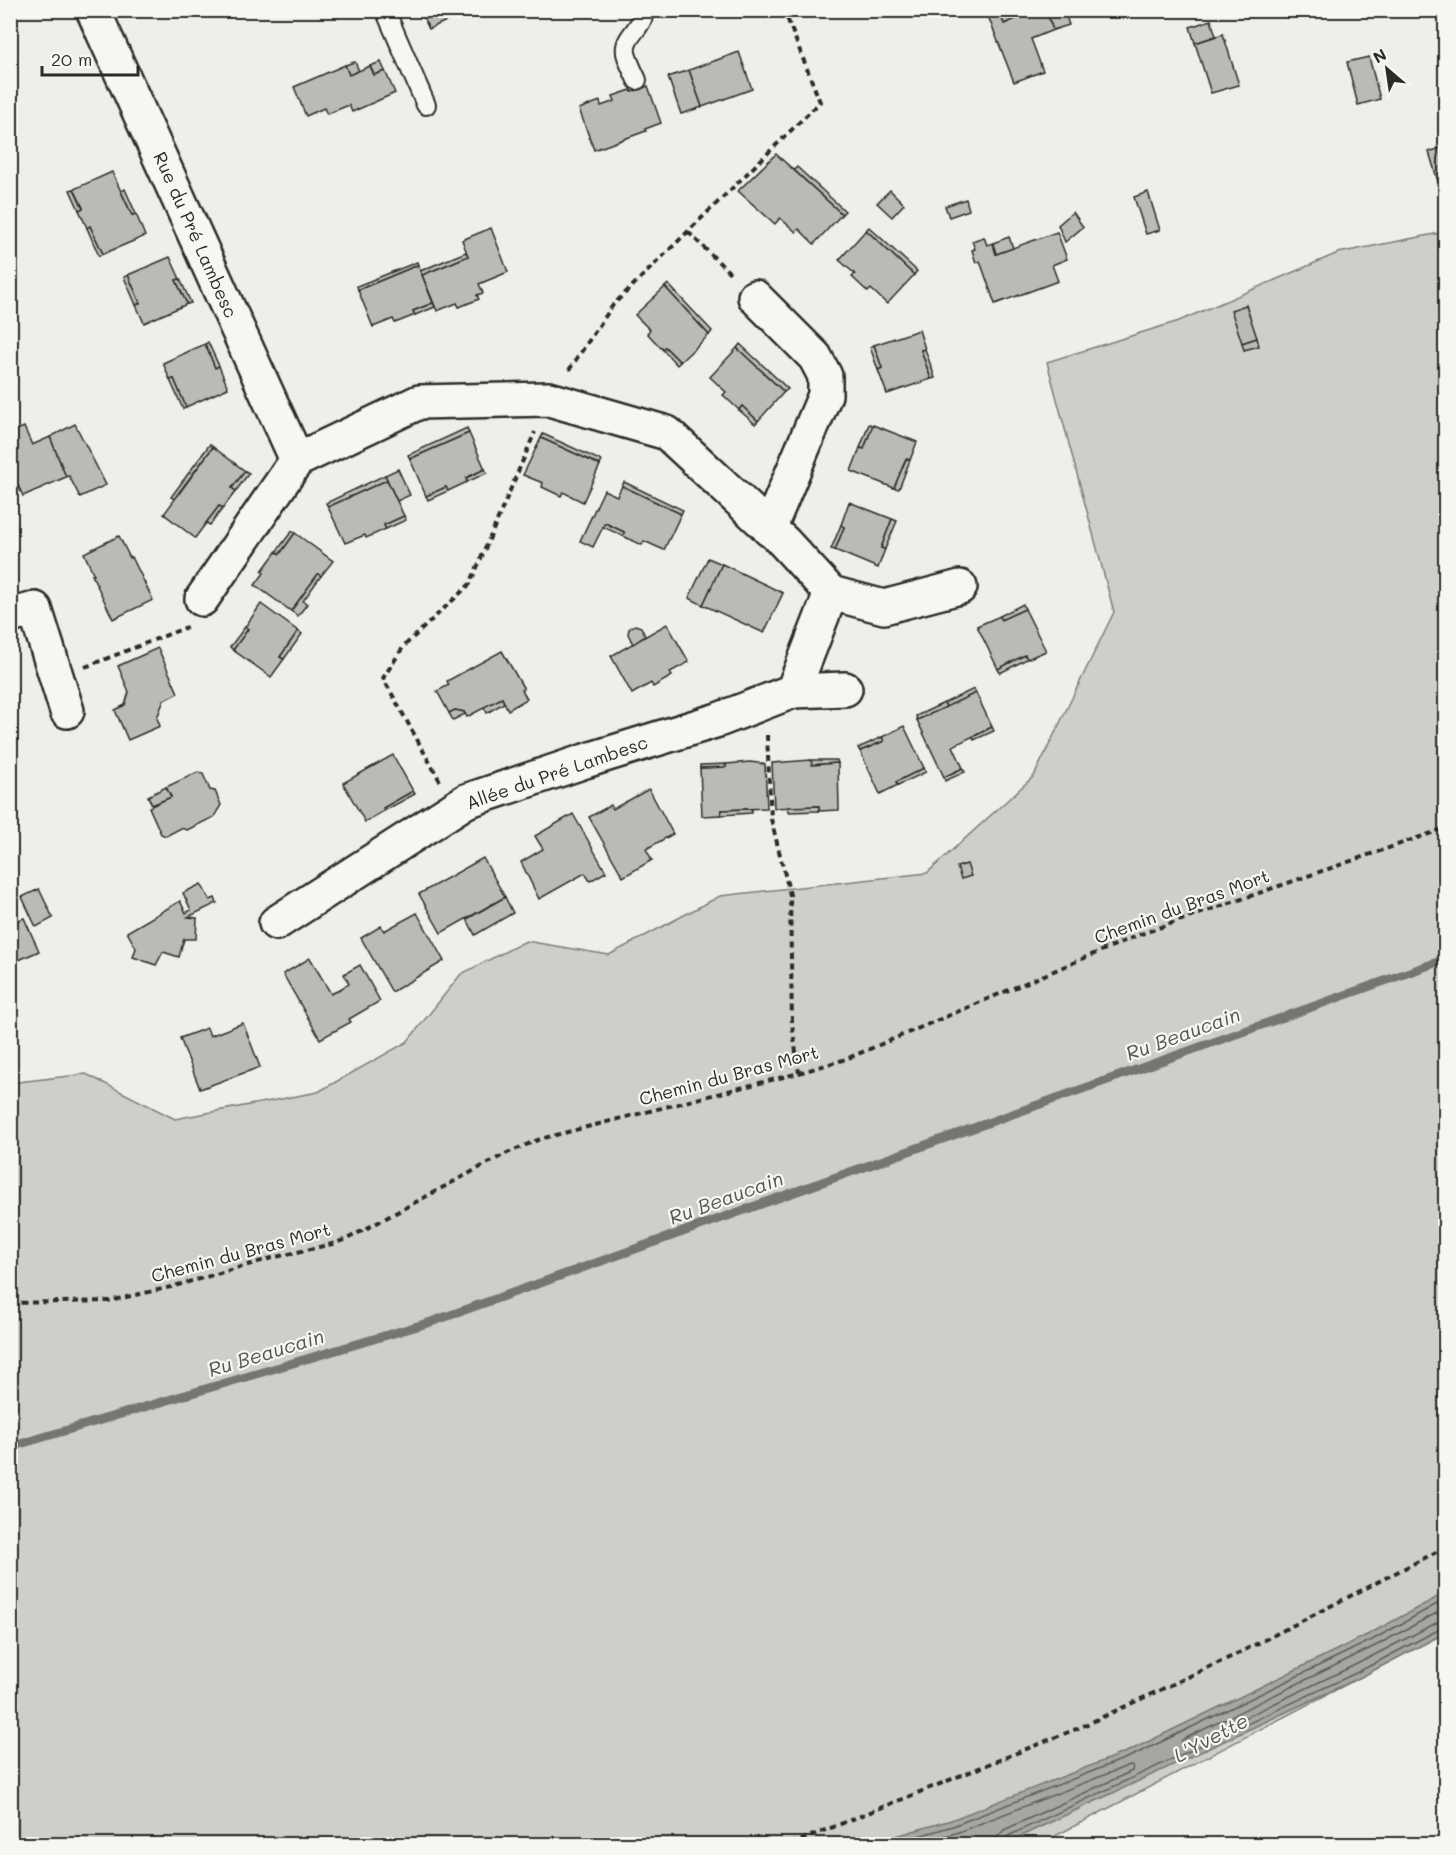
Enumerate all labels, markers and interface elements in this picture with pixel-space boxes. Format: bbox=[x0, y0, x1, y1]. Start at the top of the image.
scale bar bbox=[42, 39, 138, 77]
north arrow bbox=[1357, 39, 1417, 99]
text: N bbox=[1369, 43, 1390, 68]
text: 20 m bbox=[51, 47, 92, 71]
street label: Rue du Pré Lambesc bbox=[149, 148, 243, 321]
street label: Allée du Pré Lambesc bbox=[463, 730, 651, 814]
street label: Chemin du Bras Mort bbox=[1091, 863, 1273, 949]
water label: Ru Beaucain bbox=[1122, 1000, 1243, 1066]
street label: Chemin du Bras Mort bbox=[636, 1040, 821, 1111]
water label: Ru Beaucain bbox=[665, 1164, 786, 1230]
street label: Chemin du Bras Mort bbox=[148, 1217, 333, 1288]
water label: Ru Beaucain bbox=[205, 1322, 327, 1382]
water label: L'Yvette bbox=[1169, 1707, 1252, 1768]

